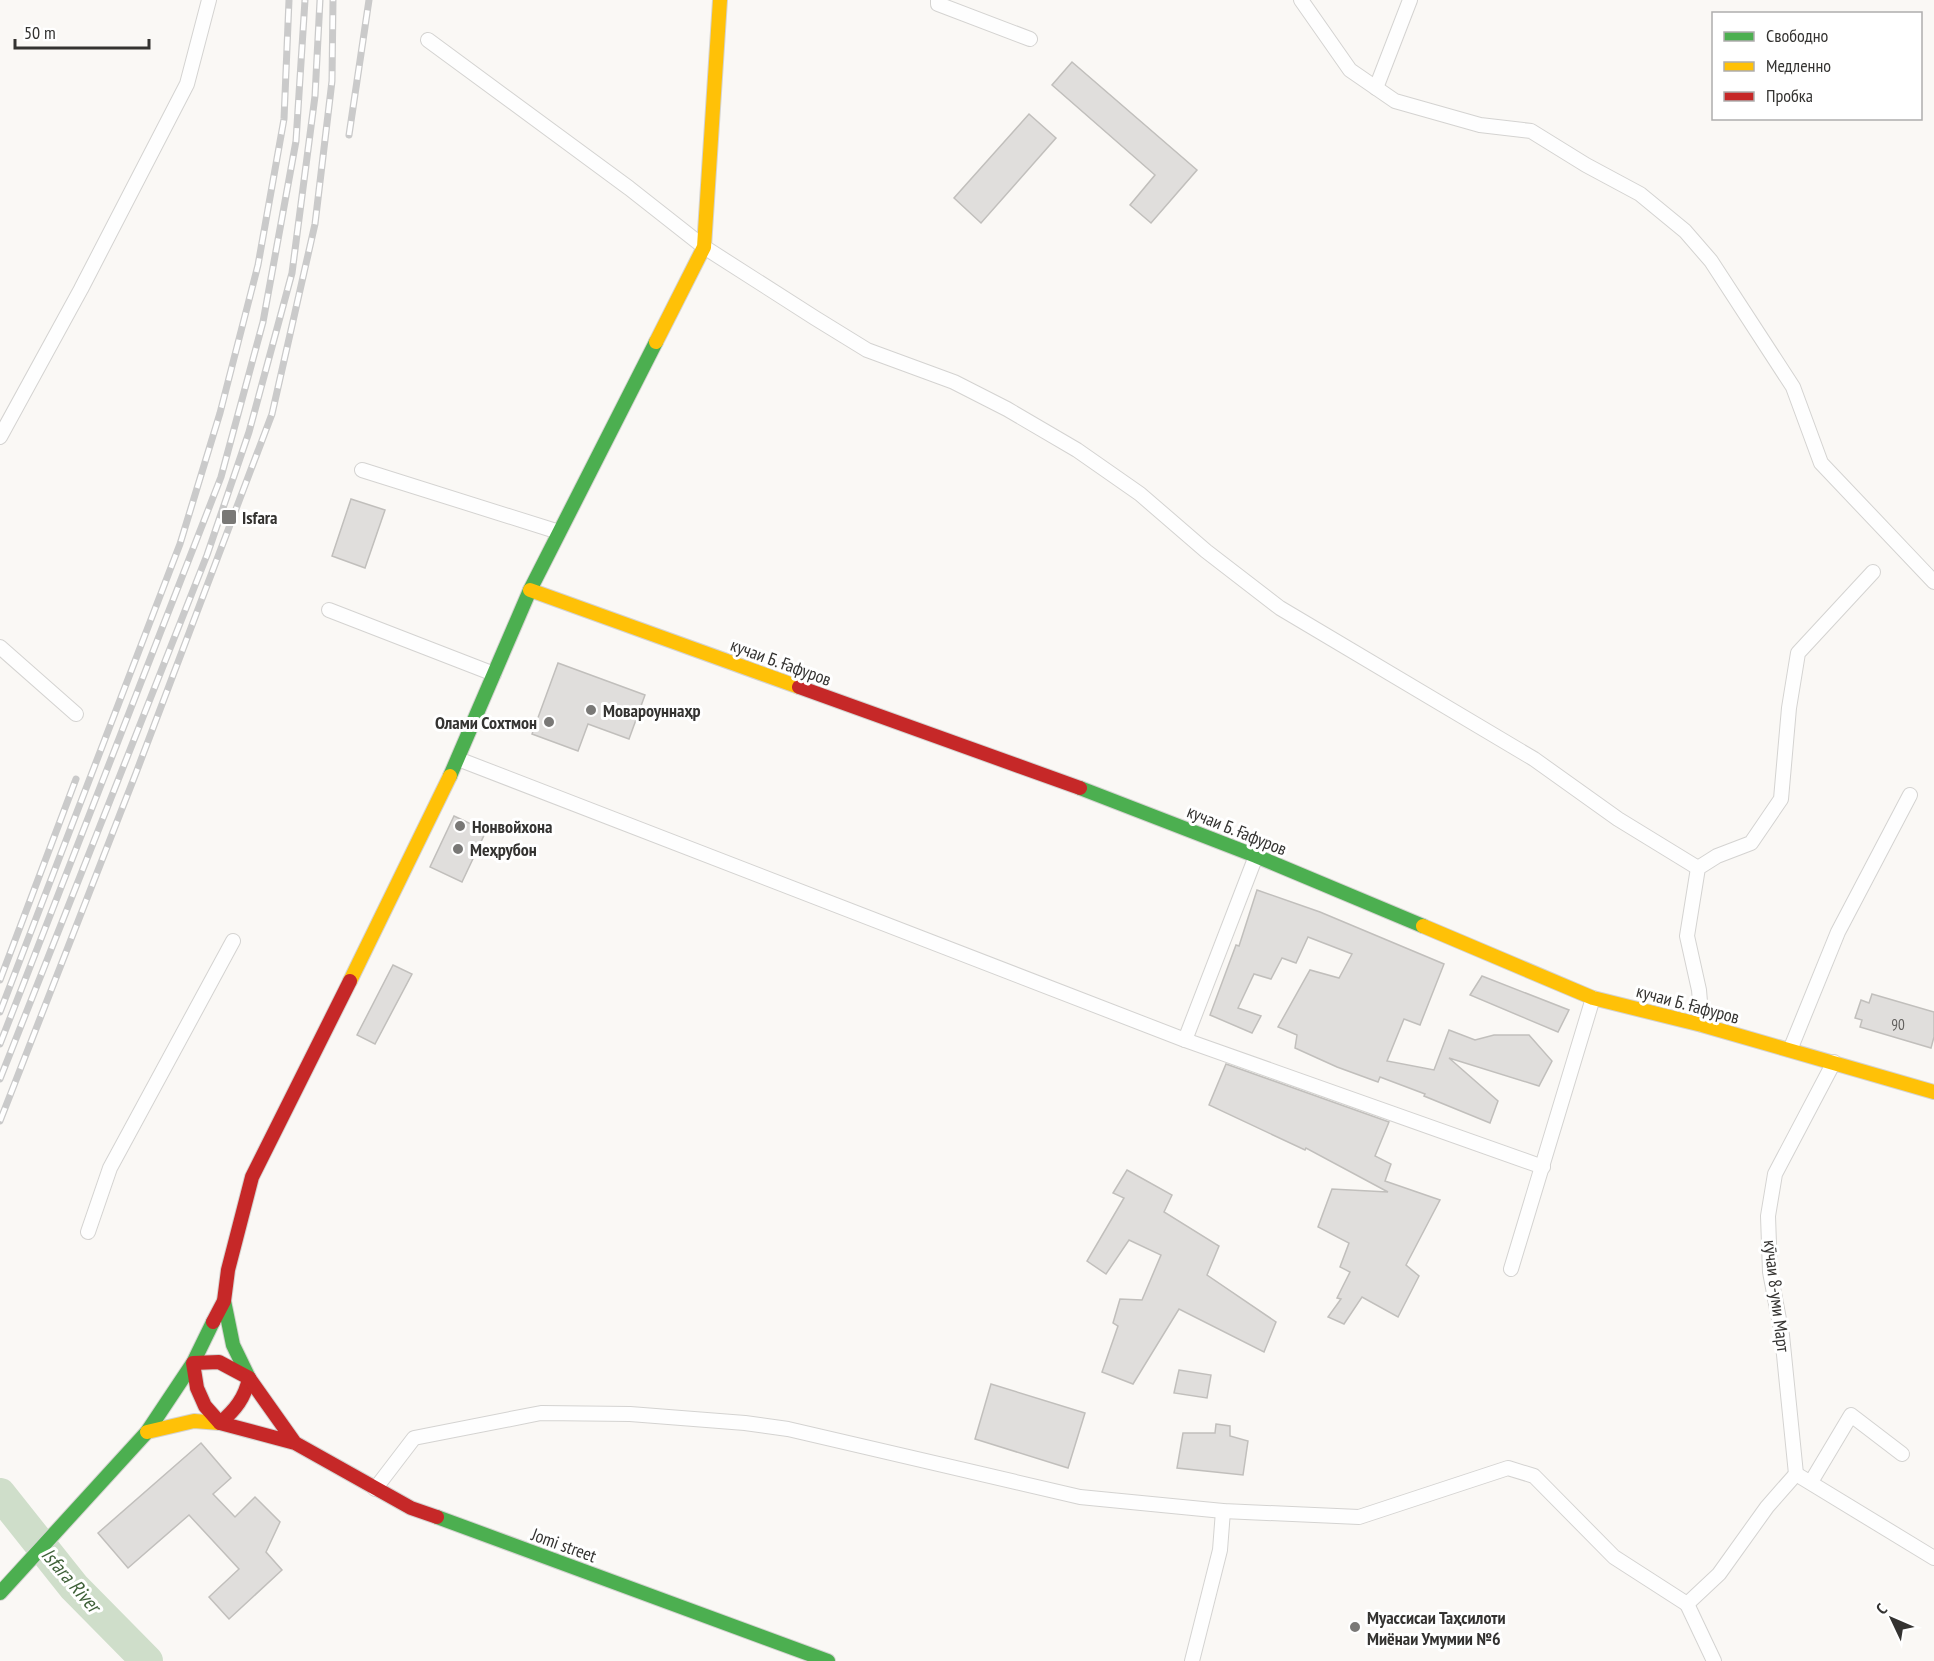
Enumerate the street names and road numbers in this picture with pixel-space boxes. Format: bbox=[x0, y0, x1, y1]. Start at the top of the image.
street label: кучаи Б. Ғафуров bbox=[727, 633, 835, 691]
street label: кучаи Б. Ғафуров bbox=[1184, 800, 1290, 860]
street label: кучаи Б. Ғафуров bbox=[1634, 979, 1742, 1029]
street label: кӯчаи 8-уми Март bbox=[1759, 1239, 1795, 1354]
street label: Jomi street bbox=[528, 1522, 600, 1567]

